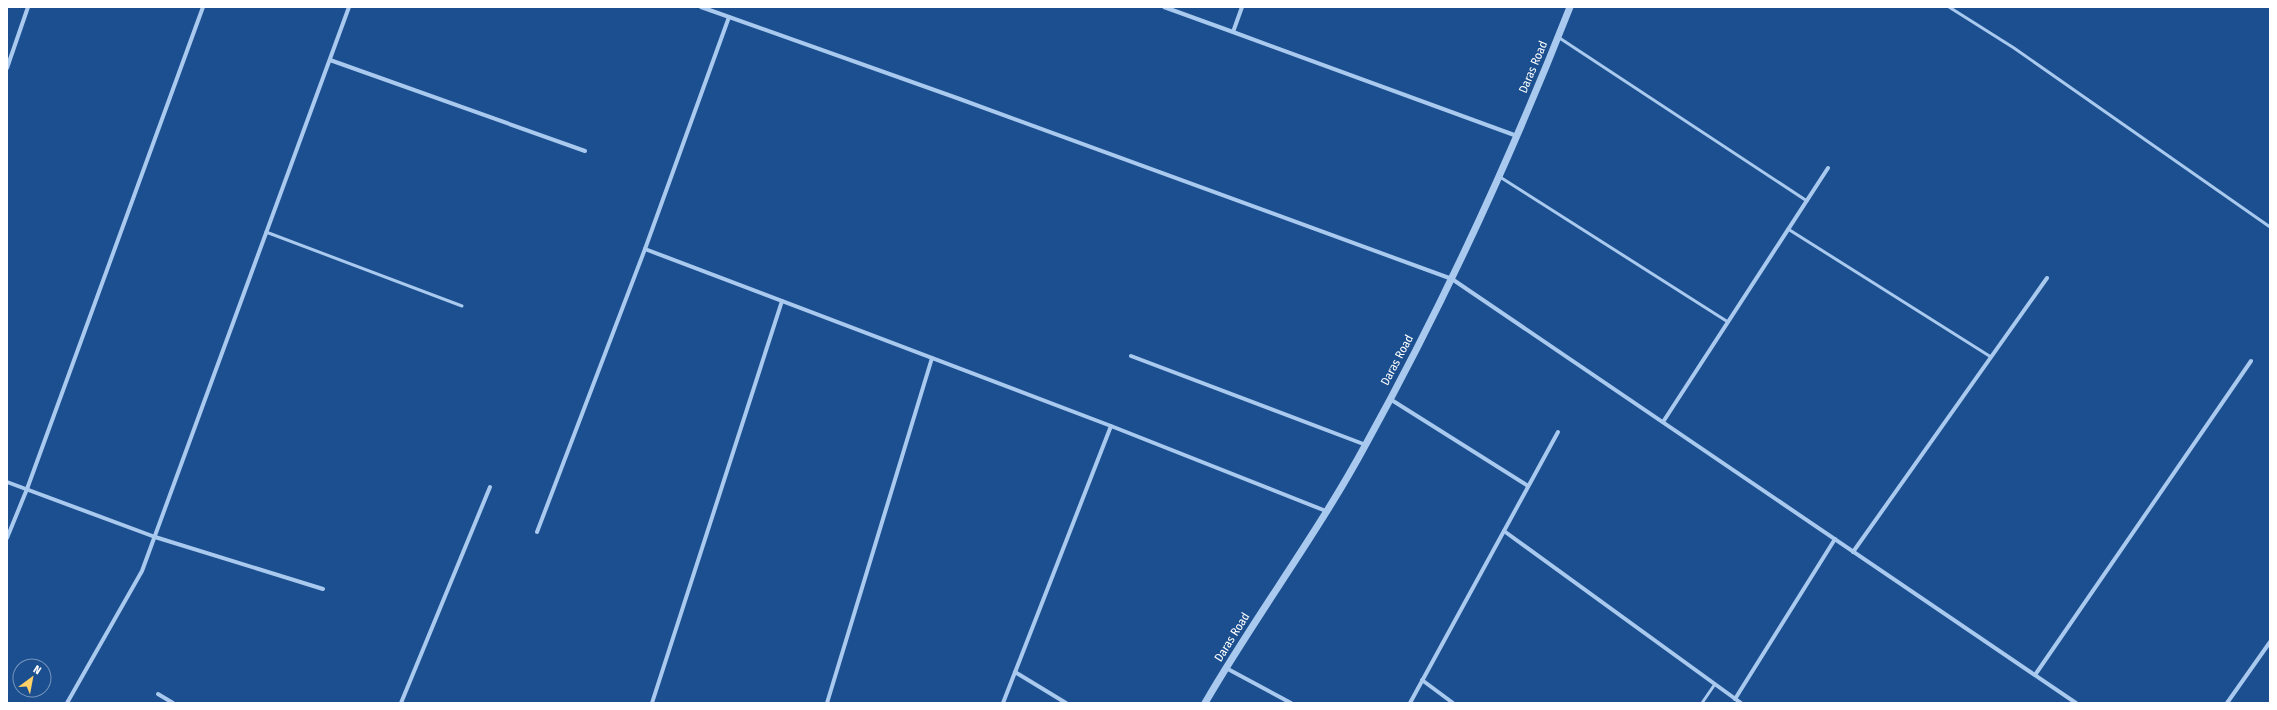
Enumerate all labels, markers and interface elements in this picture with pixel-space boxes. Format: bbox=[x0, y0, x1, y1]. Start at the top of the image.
street label: Daras Road bbox=[1516, 39, 1550, 95]
street label: Daras Road bbox=[1378, 332, 1416, 388]
street label: Daras Road bbox=[1211, 610, 1253, 664]
north arrow bbox=[12, 658, 52, 698]
text: N bbox=[31, 663, 43, 677]

